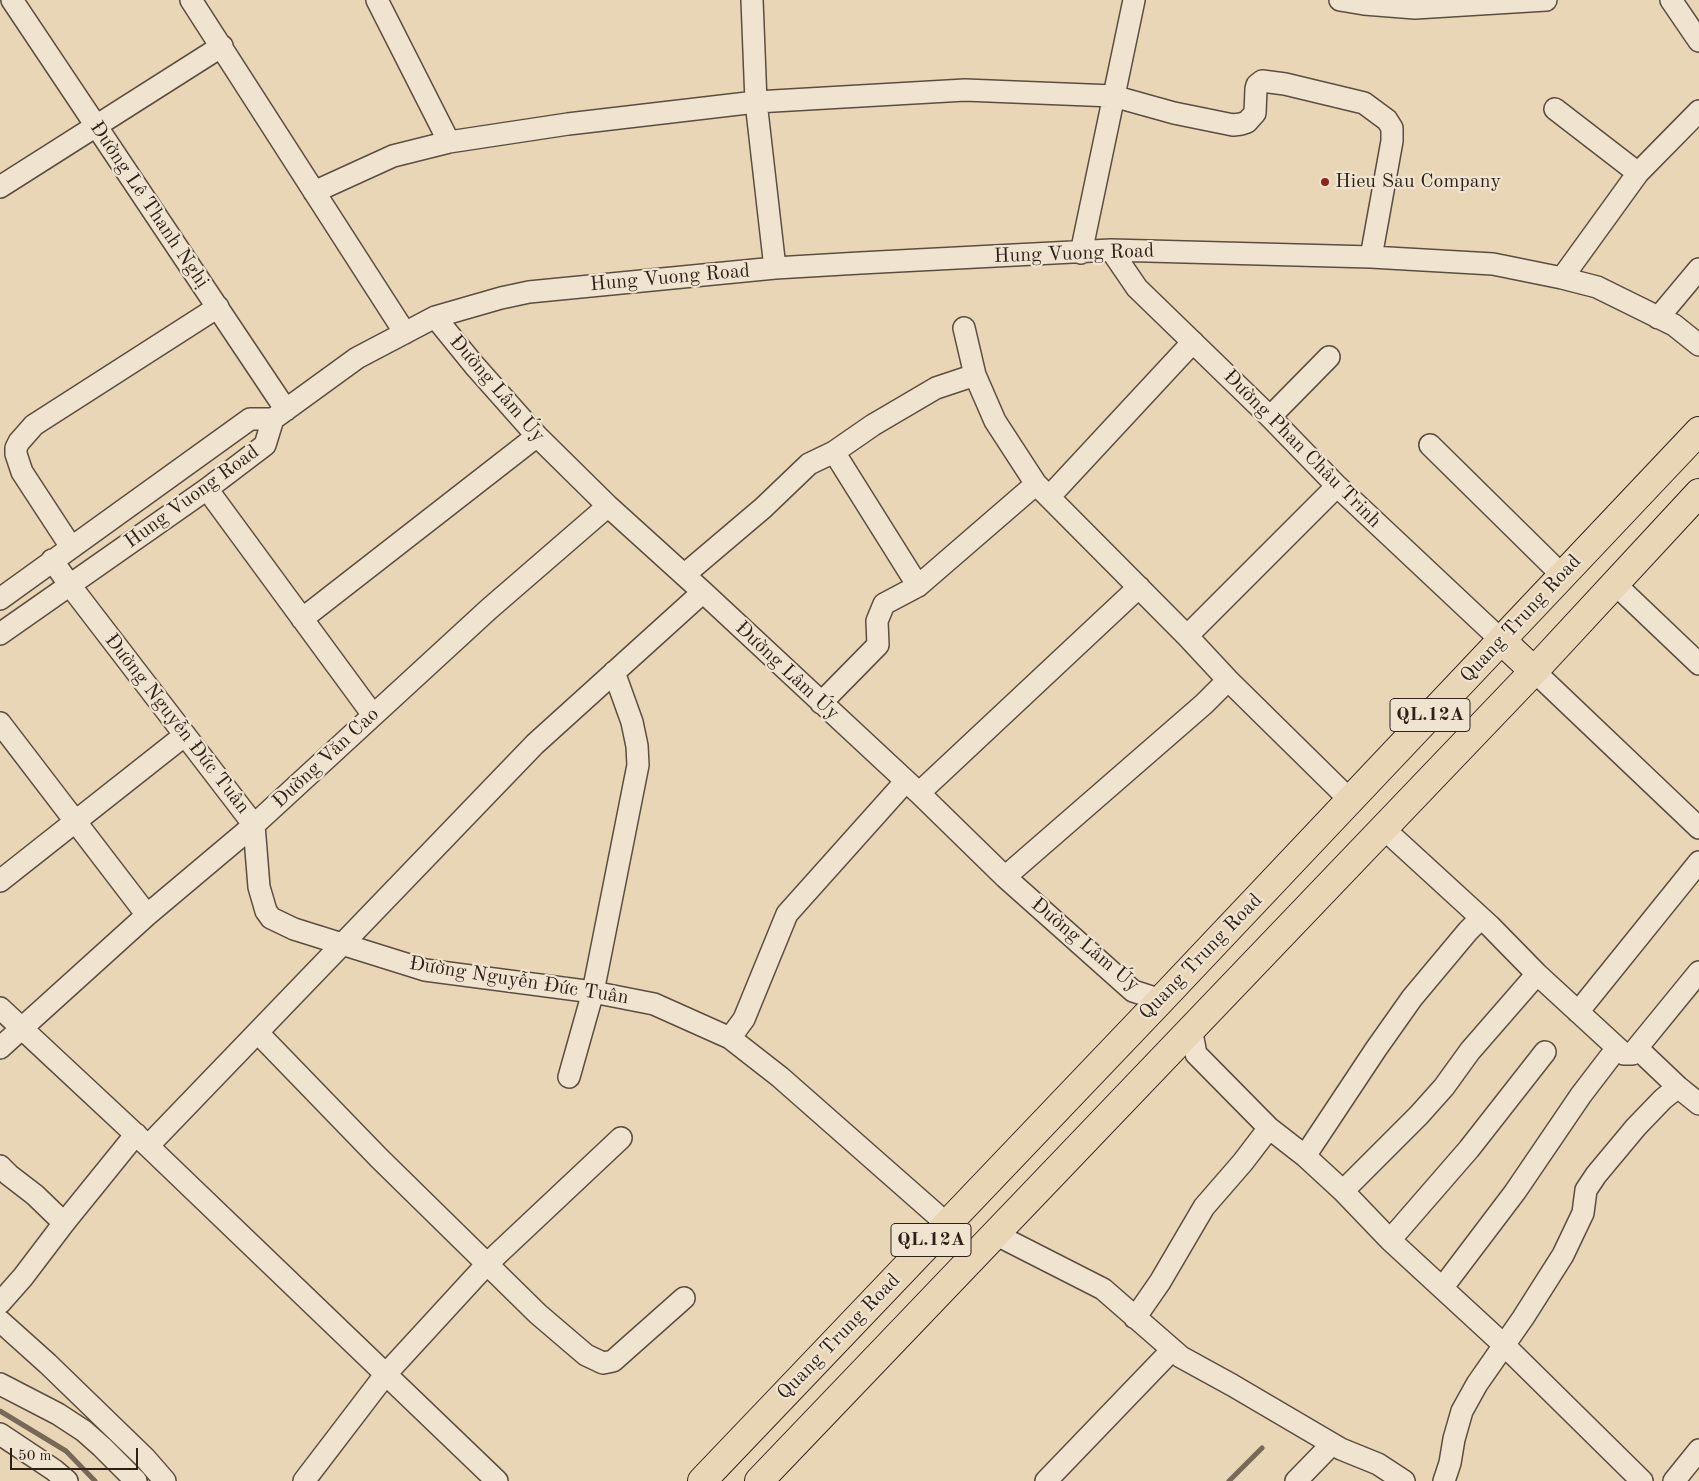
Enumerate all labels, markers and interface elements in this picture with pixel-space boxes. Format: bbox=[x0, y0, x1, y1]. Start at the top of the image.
street label: Đường Lê Thanh Nghị bbox=[84, 117, 214, 293]
place label: Hieu Sau Company bbox=[1335, 170, 1501, 194]
marker: Hieu Sau Company bbox=[1319, 176, 1331, 188]
street label: Hung Vuong Road bbox=[993, 239, 1155, 269]
street label: Hung Vuong Road bbox=[589, 259, 751, 297]
street label: Đường Lâm Úy bbox=[444, 331, 550, 447]
street label: Đường Phan Châu Trinh bbox=[1218, 365, 1386, 533]
street label: Hung Vuong Road bbox=[120, 440, 264, 554]
street label: Quang Trung Road bbox=[1455, 550, 1587, 688]
street label: Đường Lâm Úy bbox=[730, 616, 844, 726]
street label: Đường Nguyễn Đức Tuân bbox=[99, 629, 255, 819]
road number: QL.12A bbox=[1390, 698, 1470, 732]
street label: Đường Văn Cao bbox=[268, 703, 384, 813]
street label: Quang Trung Road bbox=[1134, 889, 1268, 1025]
street label: Đường Lâm Úy bbox=[1026, 893, 1144, 997]
street label: Đường Nguyễn Đức Tuân bbox=[408, 952, 630, 1010]
road number: QL.12A bbox=[891, 1224, 971, 1256]
street label: Quang Trung Road bbox=[772, 1269, 906, 1405]
scale bar bbox=[12, 1438, 140, 1470]
text: 50 m bbox=[18, 1449, 52, 1464]

